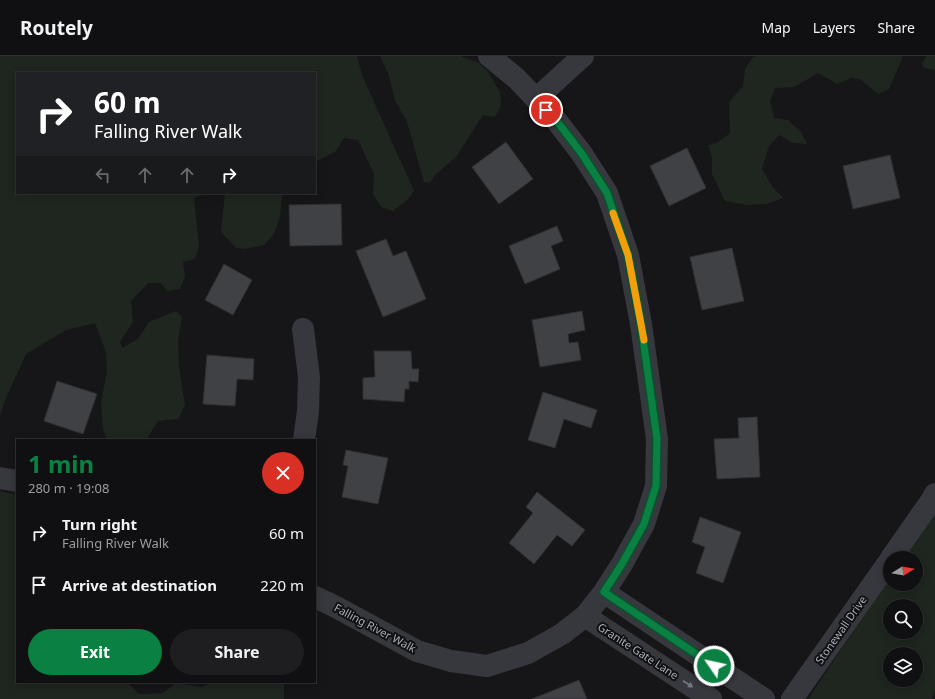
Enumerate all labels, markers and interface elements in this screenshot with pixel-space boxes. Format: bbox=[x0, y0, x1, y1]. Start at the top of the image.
text: Routely bbox=[20, 15, 93, 41]
text: Map bbox=[762, 18, 791, 37]
text: Layers bbox=[813, 18, 855, 37]
text: Share bbox=[877, 18, 915, 37]
text: 60 m bbox=[94, 83, 161, 121]
icon: right bbox=[28, 88, 80, 140]
pin bbox=[529, 93, 563, 127]
icon: arrive bbox=[535, 99, 557, 121]
text: Falling River Walk bbox=[94, 119, 242, 143]
icon: left bbox=[92, 164, 114, 186]
icon: ahead bbox=[134, 164, 156, 186]
icon: ahead bbox=[176, 164, 198, 186]
icon: right bbox=[218, 164, 240, 186]
text: 1 min bbox=[28, 447, 94, 480]
button: close bbox=[262, 452, 304, 494]
text: 280 m · 19:08 bbox=[28, 479, 109, 497]
text: Turn right bbox=[62, 514, 137, 534]
icon: right bbox=[28, 522, 50, 544]
text: 60 m bbox=[269, 523, 304, 543]
text: Falling River Walk bbox=[62, 534, 169, 552]
north arrow bbox=[883, 551, 923, 591]
map controls bbox=[883, 551, 923, 687]
icon: arrive bbox=[28, 574, 50, 596]
text: Arrive at destination bbox=[62, 575, 217, 595]
text: 220 m bbox=[260, 575, 304, 595]
street label: Stonewall Drive bbox=[811, 593, 870, 667]
button: search bbox=[883, 599, 923, 639]
street label: Falling River Walk bbox=[332, 600, 419, 656]
street label: Granite Gate Lane bbox=[595, 619, 681, 682]
button: Exit bbox=[28, 629, 162, 675]
button: Share bbox=[170, 629, 304, 675]
position arrow bbox=[693, 645, 735, 687]
button: layers bbox=[883, 647, 923, 687]
one-way arrow bbox=[682, 680, 694, 687]

